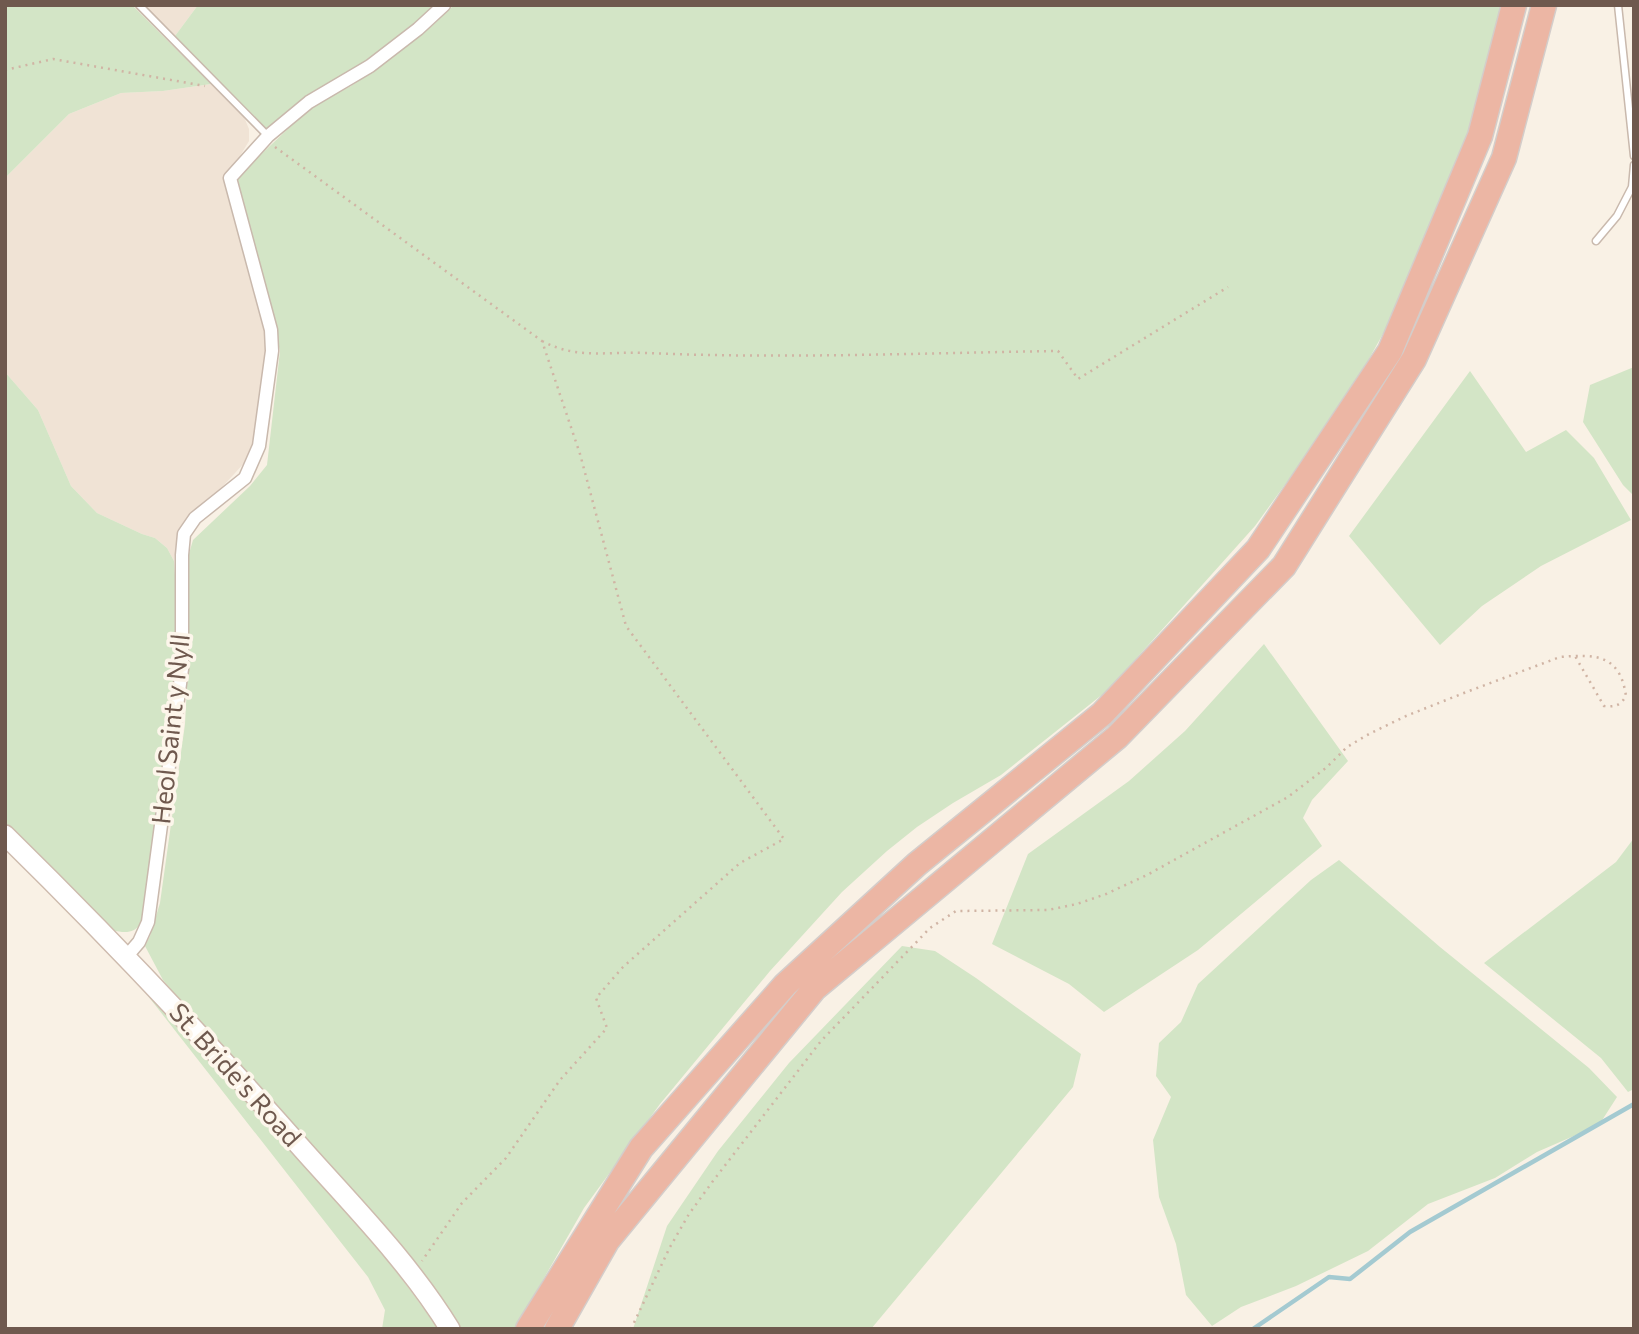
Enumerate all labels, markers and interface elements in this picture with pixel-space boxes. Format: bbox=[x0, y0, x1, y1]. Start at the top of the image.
street label: Heol Saint y Nyll bbox=[144, 632, 195, 825]
street label: St. Bride's Road bbox=[164, 996, 309, 1152]

